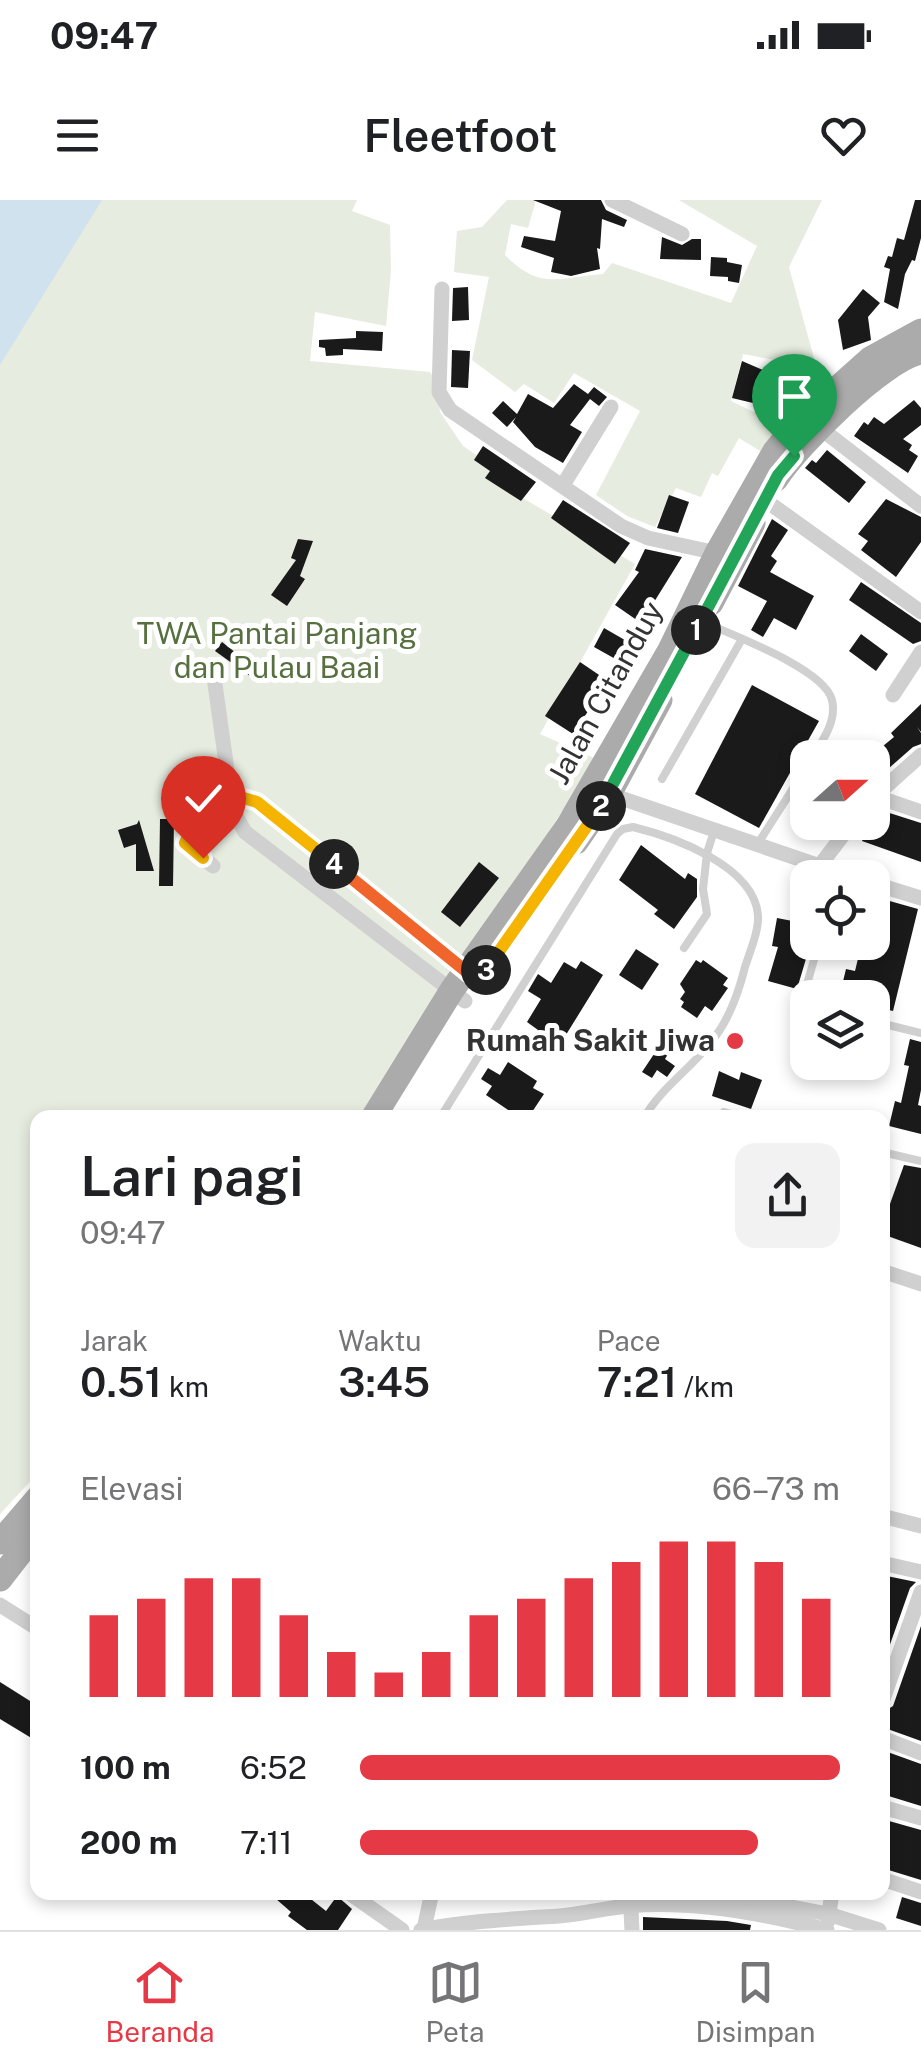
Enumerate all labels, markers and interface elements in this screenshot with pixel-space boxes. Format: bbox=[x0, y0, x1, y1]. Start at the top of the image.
text: 09:47 bbox=[50, 13, 158, 58]
icon: menu bbox=[50, 108, 105, 163]
icon: heart bbox=[816, 108, 871, 163]
text: Fleetfoot bbox=[364, 109, 557, 162]
pin bbox=[752, 354, 837, 457]
icon: arrive bbox=[767, 369, 822, 424]
street label: Jalan Citanduy bbox=[540, 595, 670, 790]
pin: 1 bbox=[671, 605, 721, 655]
text: 1 bbox=[690, 613, 702, 646]
park label: TWA Pantai Panjang dan Pulau Baai bbox=[137, 615, 417, 685]
north arrow bbox=[790, 740, 890, 840]
map controls bbox=[790, 740, 890, 1080]
pin bbox=[161, 756, 246, 859]
icon: check bbox=[176, 771, 231, 826]
pin: 2 bbox=[576, 781, 626, 831]
text: 2 bbox=[592, 789, 610, 822]
pin: 4 bbox=[309, 839, 359, 889]
text: 4 bbox=[325, 847, 343, 880]
button: locate bbox=[790, 860, 890, 960]
pin: 3 bbox=[461, 945, 511, 995]
text: 3 bbox=[477, 953, 495, 986]
button: layers bbox=[790, 980, 890, 1080]
place label: Rumah Sakit Jiwa bbox=[466, 1022, 715, 1058]
marker: Rumah Sakit Jiwa bbox=[724, 1030, 746, 1052]
button: share bbox=[735, 1143, 840, 1248]
text: Lari pagi bbox=[80, 1144, 303, 1208]
text: 09:47 bbox=[80, 1214, 166, 1251]
text: Jarak bbox=[80, 1324, 148, 1357]
text: Waktu bbox=[338, 1324, 422, 1357]
text: Pace bbox=[597, 1324, 661, 1357]
text: 0.51 bbox=[80, 1357, 162, 1406]
text: 3:45 bbox=[338, 1357, 430, 1406]
text: 7:21 bbox=[597, 1357, 677, 1406]
text: km bbox=[162, 1370, 209, 1403]
text: /km bbox=[677, 1370, 734, 1403]
text: Elevasi bbox=[80, 1470, 184, 1507]
text: 66–73 m bbox=[712, 1470, 840, 1507]
text: 100 m bbox=[80, 1749, 171, 1786]
text: 6:52 bbox=[240, 1749, 307, 1786]
text: 200 m bbox=[80, 1824, 177, 1861]
text: 7:11 bbox=[240, 1824, 292, 1861]
tab: Beranda bbox=[105, 1955, 214, 2048]
tab: Peta bbox=[425, 1955, 485, 2048]
tab: Disimpan bbox=[696, 1955, 816, 2048]

